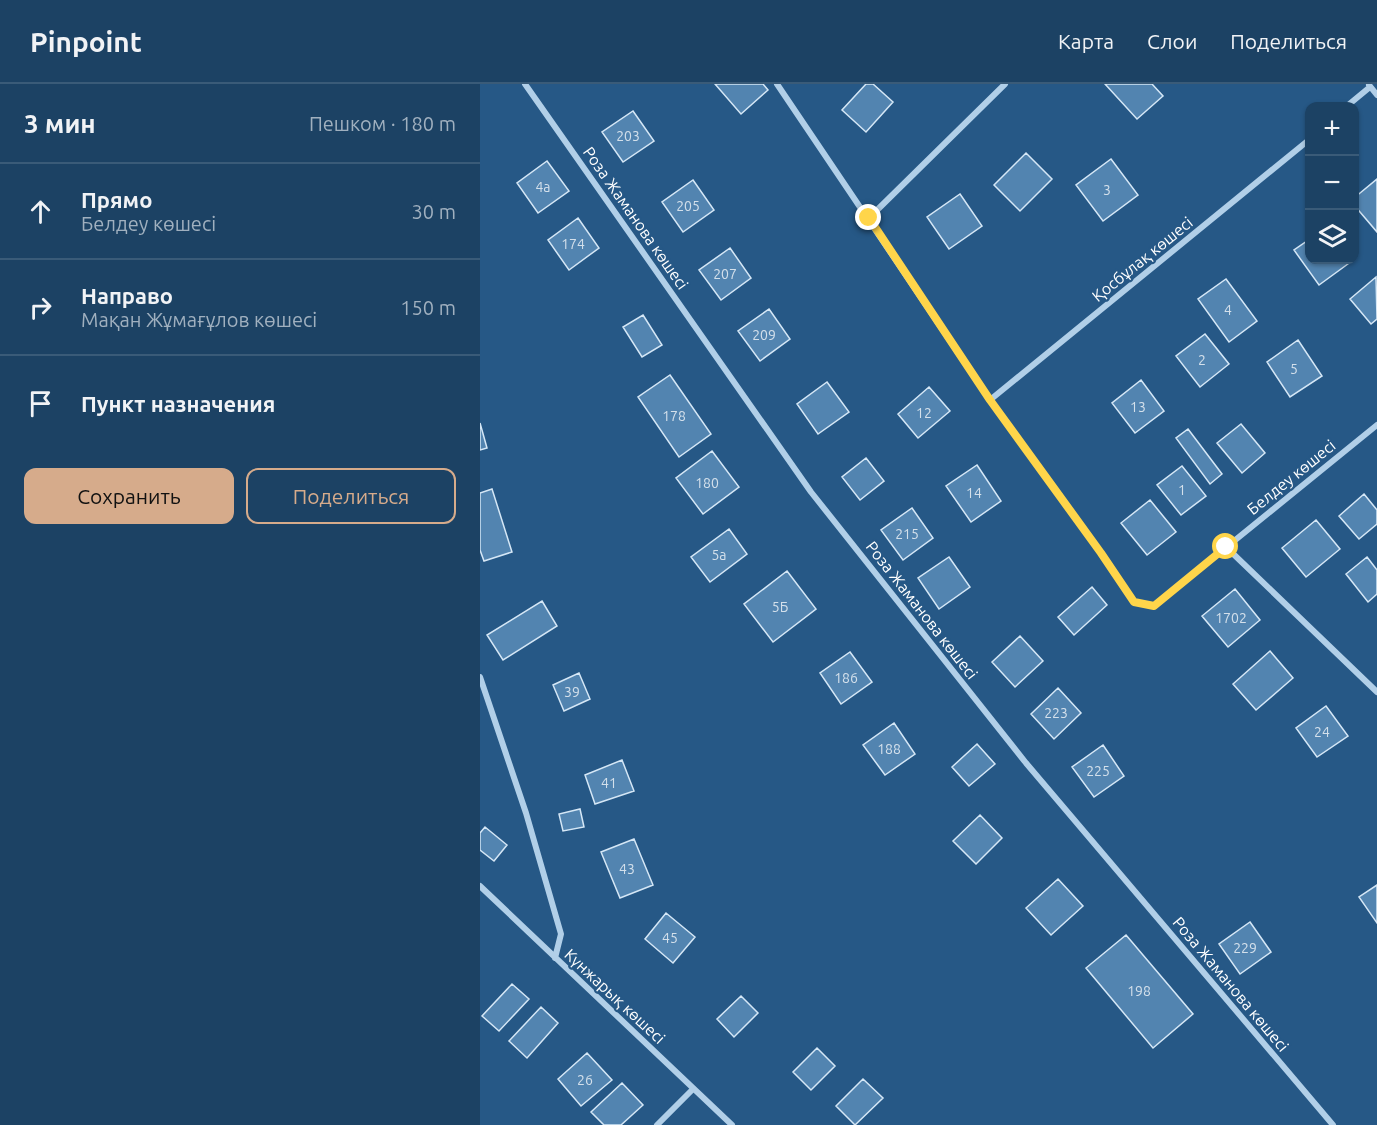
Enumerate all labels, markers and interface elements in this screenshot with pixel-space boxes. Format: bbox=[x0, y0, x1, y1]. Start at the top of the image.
text: Pinpoint bbox=[30, 26, 142, 57]
text: Карта bbox=[1058, 29, 1114, 53]
text: Слои bbox=[1147, 29, 1197, 53]
text: Поделиться bbox=[1230, 29, 1347, 53]
map controls bbox=[1305, 102, 1359, 264]
button: + bbox=[1305, 102, 1359, 156]
text: 3 мин bbox=[24, 109, 96, 138]
text: Пешком · 180 m bbox=[309, 112, 456, 135]
house number: 203 bbox=[616, 128, 640, 144]
street label: Роза Жаманова көшесі bbox=[580, 143, 692, 293]
button: − bbox=[1305, 156, 1359, 210]
house number: 4а bbox=[535, 179, 551, 195]
house number: 3 bbox=[1103, 182, 1111, 198]
text: Прямо bbox=[81, 187, 152, 212]
icon: ahead bbox=[24, 195, 57, 228]
house number: 205 bbox=[676, 198, 700, 214]
text: 30 m bbox=[412, 200, 456, 223]
route end bbox=[855, 204, 881, 230]
button: layers bbox=[1305, 210, 1359, 264]
text: Белдеу көшесі bbox=[81, 212, 216, 235]
street label: Қосбұлақ көшесі bbox=[1088, 213, 1196, 305]
house number: 174 bbox=[561, 236, 585, 252]
house number: 207 bbox=[713, 266, 737, 282]
text: Направо bbox=[81, 283, 173, 308]
icon: right bbox=[24, 291, 57, 324]
text: 150 m bbox=[400, 296, 456, 319]
house number: 4 bbox=[1224, 302, 1232, 318]
text: Мақан Жұмағұлов көшесі bbox=[81, 308, 317, 331]
house number: 209 bbox=[752, 327, 776, 343]
house number: 2 bbox=[1198, 352, 1206, 368]
house number: 5 bbox=[1290, 361, 1298, 377]
icon: arrive bbox=[24, 387, 57, 420]
text: Пункт назначения bbox=[81, 391, 275, 416]
house number: 13 bbox=[1130, 399, 1146, 415]
house number: 12 bbox=[916, 405, 932, 421]
house number: 178 bbox=[662, 408, 686, 424]
street label: Белдеу көшесі bbox=[1243, 436, 1339, 518]
button: Сохранить bbox=[24, 468, 234, 524]
button: Поделиться bbox=[246, 468, 456, 524]
house number: 180 bbox=[695, 475, 719, 491]
house number: 1 bbox=[1178, 482, 1186, 498]
house number: 14 bbox=[966, 485, 982, 501]
house number: 215 bbox=[895, 526, 919, 542]
route start bbox=[1212, 533, 1238, 559]
street label: Роза Жаманова көшесі bbox=[863, 538, 981, 682]
house number: 5а bbox=[711, 547, 727, 563]
house number: 5Б bbox=[772, 599, 788, 615]
house number: 1702 bbox=[1215, 610, 1247, 626]
house number: 186 bbox=[834, 670, 858, 686]
house number: 39 bbox=[564, 684, 580, 700]
house number: 223 bbox=[1044, 705, 1068, 721]
house number: 24 bbox=[1314, 724, 1330, 740]
house number: 188 bbox=[877, 741, 901, 757]
house number: 225 bbox=[1086, 763, 1110, 779]
house number: 41 bbox=[601, 775, 617, 791]
house number: 43 bbox=[619, 861, 635, 877]
street label: Роза Жаманова көшесі bbox=[1170, 913, 1292, 1055]
house number: 45 bbox=[662, 930, 678, 946]
house number: 229 bbox=[1233, 940, 1257, 956]
street label: Күнжарық көшесі bbox=[561, 945, 669, 1047]
house number: 198 bbox=[1127, 983, 1151, 999]
house number: 26 bbox=[577, 1072, 593, 1088]

